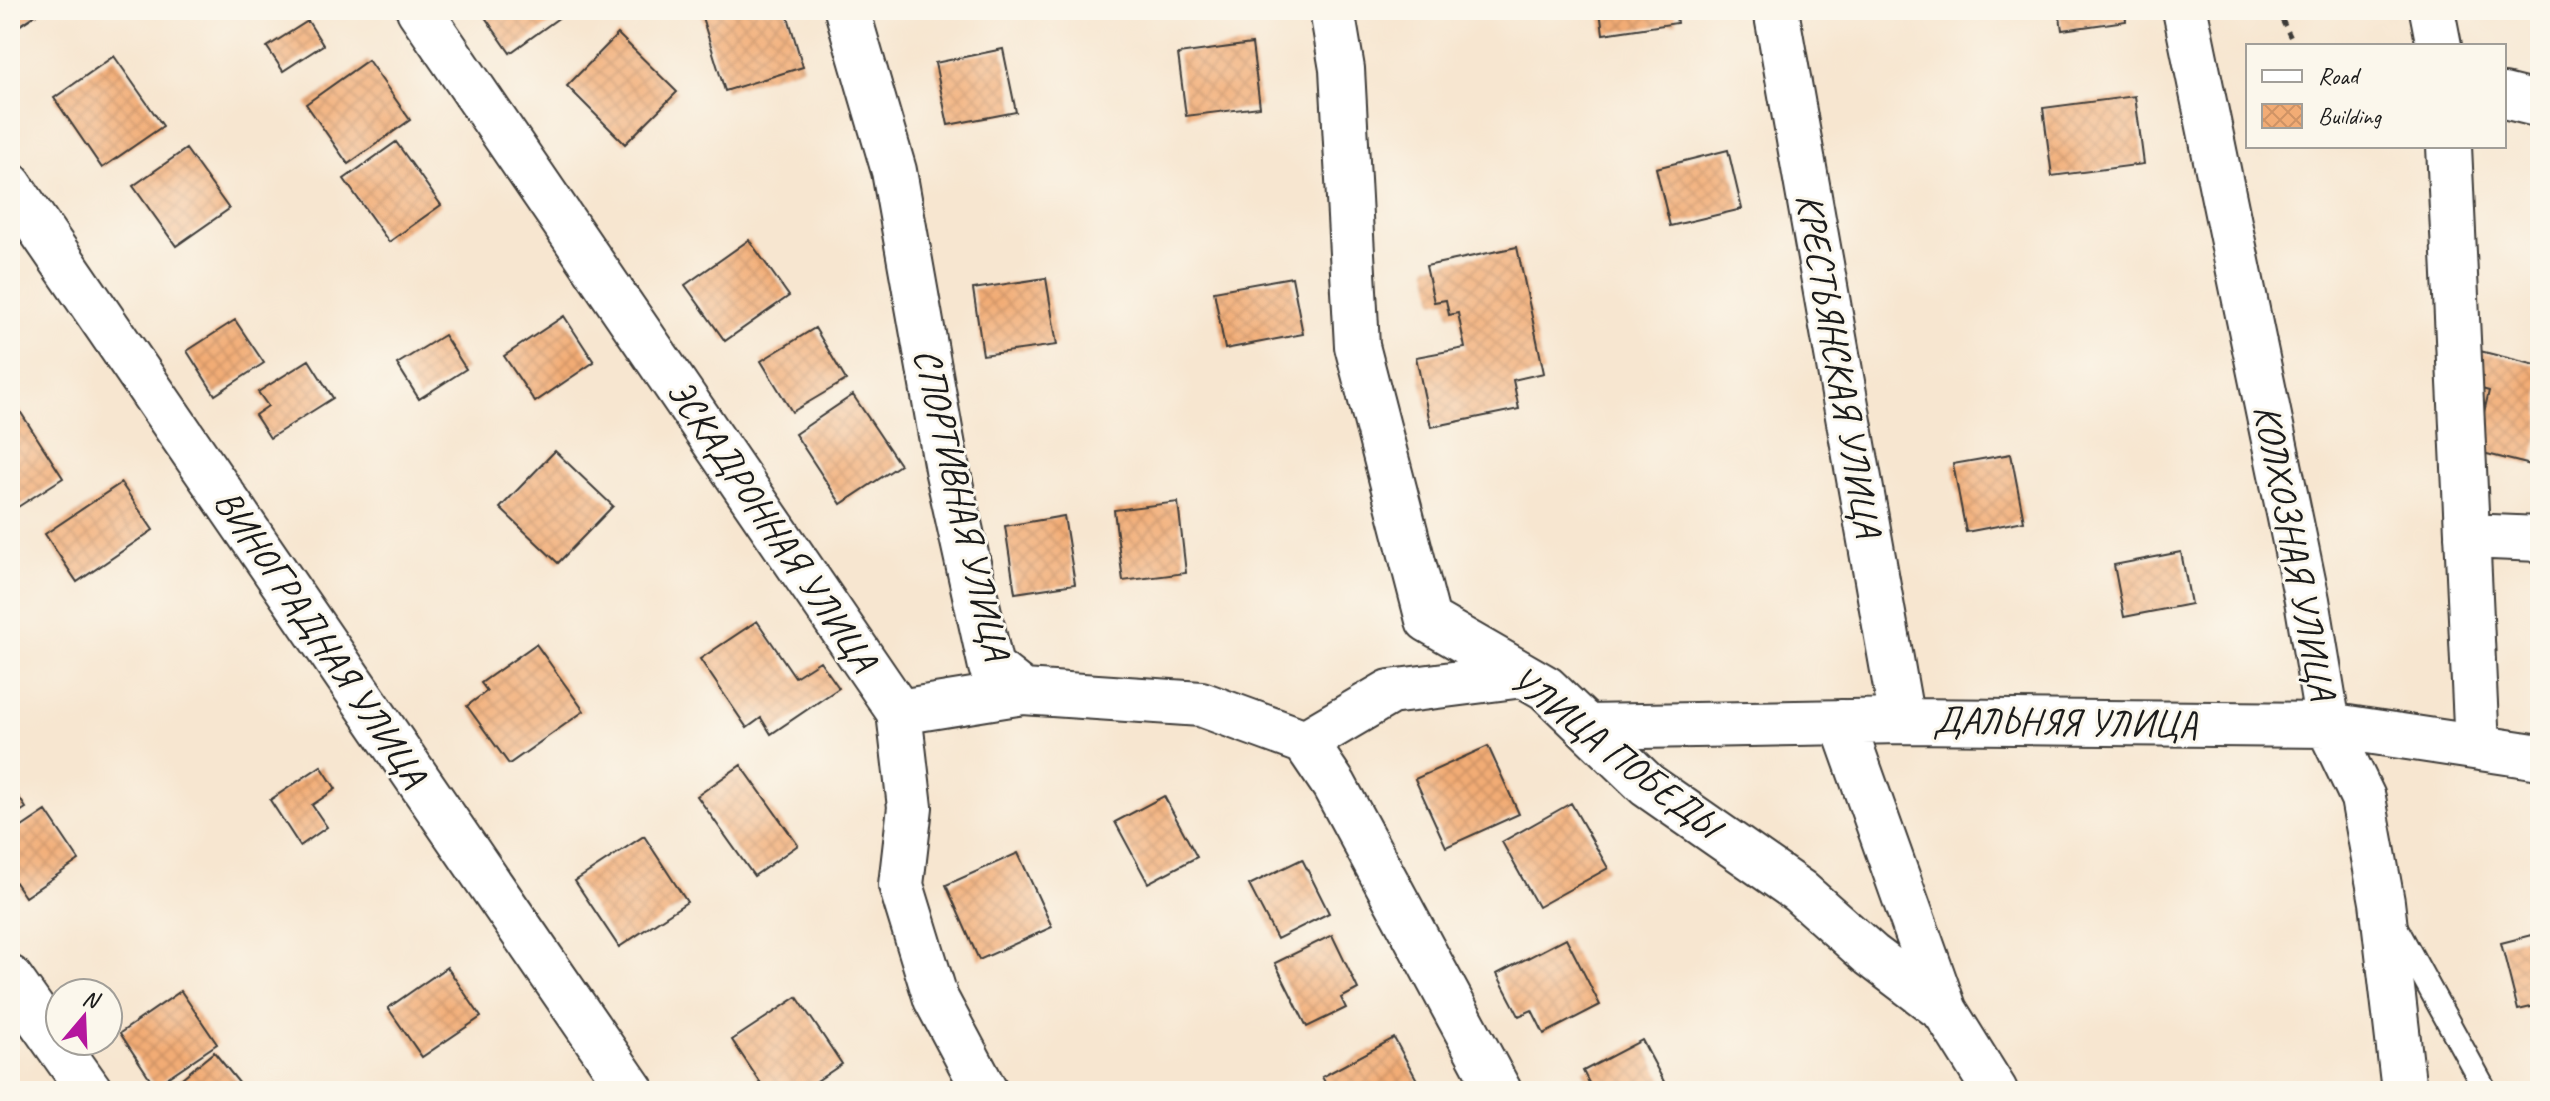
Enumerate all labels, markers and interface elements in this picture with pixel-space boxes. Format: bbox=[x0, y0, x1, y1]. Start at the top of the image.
legend bbox=[2246, 44, 2506, 148]
text: Road bbox=[2318, 61, 2362, 91]
text: Building bbox=[2318, 101, 2383, 131]
street label: КРЕСТЬЯНСКАЯ УЛИЦА bbox=[1786, 190, 1893, 542]
street label: СПОРТИВНАЯ УЛИЦА bbox=[903, 344, 1021, 666]
street label: ЭСКАДРОННАЯ УЛИЦА bbox=[657, 370, 888, 682]
street label: КОЛХОЗНАЯ УЛИЦА bbox=[2243, 401, 2347, 705]
street label: ВИНОГРАДНАЯ УЛИЦА bbox=[204, 480, 438, 796]
street label: УЛИЦА ПОБЕДЫ bbox=[1501, 655, 1734, 852]
street label: ДАЛЬНЯЯ УЛИЦА bbox=[1933, 696, 2198, 748]
north arrow bbox=[44, 977, 124, 1057]
text: N bbox=[79, 984, 104, 1016]

